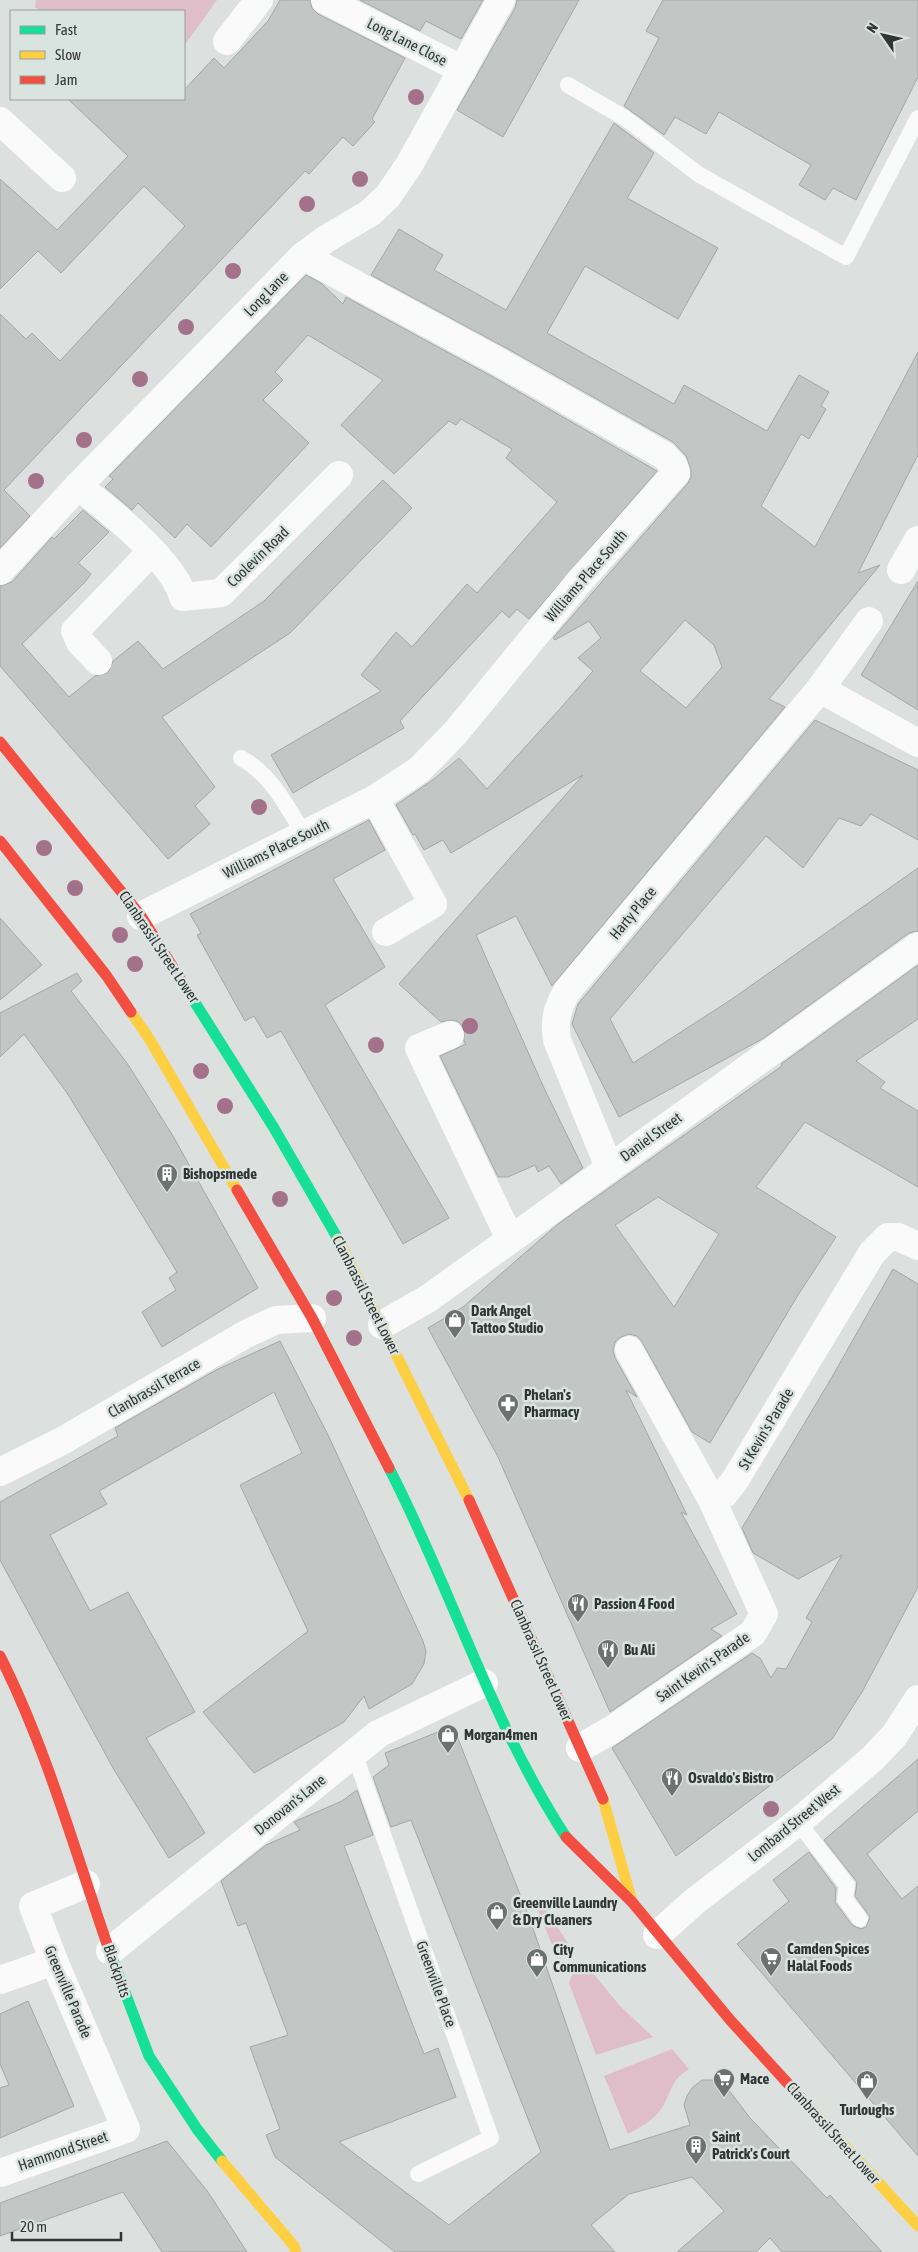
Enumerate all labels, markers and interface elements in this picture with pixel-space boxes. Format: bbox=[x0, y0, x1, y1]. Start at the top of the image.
legend bbox=[10, 10, 185, 100]
north arrow bbox=[858, 10, 908, 60]
street label: Long Lane Close bbox=[364, 14, 450, 69]
text: N bbox=[863, 20, 881, 36]
text: Fast bbox=[55, 21, 77, 38]
text: Slow bbox=[55, 46, 81, 63]
text: Jam bbox=[55, 71, 78, 88]
street label: Long Lane bbox=[240, 268, 291, 320]
street label: Coolevin Road bbox=[223, 523, 292, 590]
street label: Williams Place South bbox=[541, 526, 630, 625]
street label: Williams Place South bbox=[220, 816, 332, 882]
street label: Harty Place bbox=[606, 883, 660, 942]
street label: Clanbrassil Street Lower bbox=[116, 888, 203, 1006]
street label: Daniel Street bbox=[617, 1109, 685, 1165]
building icon: Bishopsmede bbox=[155, 1162, 179, 1193]
place label: Bishopsmede bbox=[183, 1165, 257, 1182]
street label: Clanbrassil Street Lower bbox=[329, 1233, 404, 1357]
place label: Dark Angel Tattoo Studio bbox=[471, 1302, 544, 1336]
shop icon: Dark Angel Tattoo Studio bbox=[443, 1308, 467, 1339]
street label: Clanbrassil Terrace bbox=[105, 1354, 203, 1421]
street label: St Kevin's Parade bbox=[735, 1385, 797, 1472]
place label: Phelan's Pharmacy bbox=[524, 1386, 580, 1420]
pharmacy icon: Phelan's Pharmacy bbox=[496, 1392, 520, 1423]
restaurant icon: Passion 4 Food bbox=[566, 1592, 590, 1623]
place label: Passion 4 Food bbox=[594, 1595, 675, 1612]
street label: Clanbrassil Street Lower bbox=[507, 1597, 576, 1724]
street label: Saint Kevin's Parade bbox=[653, 1628, 753, 1705]
restaurant icon: Bu Ali bbox=[596, 1638, 620, 1669]
place label: Bu Ali bbox=[624, 1641, 655, 1658]
shop icon: Morgan4men bbox=[436, 1723, 460, 1754]
place label: Morgan4men bbox=[464, 1726, 537, 1743]
restaurant icon: Osvaldo's Bistro bbox=[660, 1766, 684, 1797]
place label: Osvaldo's Bistro bbox=[688, 1769, 774, 1786]
street label: Donovan's Lane bbox=[251, 1771, 329, 1838]
street label: Lombard Street West bbox=[744, 1780, 843, 1865]
place label: Greenville Laundry & Dry Cleaners bbox=[513, 1894, 618, 1928]
shop icon: Greenville Laundry & Dry Cleaners bbox=[485, 1900, 509, 1931]
street label: Greenville Place bbox=[413, 1939, 460, 2029]
place label: Camden Spices Halal Foods bbox=[787, 1940, 870, 1974]
place label: City Communications bbox=[553, 1941, 647, 1975]
street label: Blackpitts bbox=[101, 1942, 134, 1999]
street label: Greenville Parade bbox=[41, 1943, 96, 2041]
supermarket icon: Camden Spices Halal Foods bbox=[759, 1946, 783, 1977]
shop icon: City Communications bbox=[525, 1947, 549, 1978]
supermarket icon: Mace bbox=[712, 2067, 736, 2098]
shop icon: Turloughs bbox=[855, 2069, 879, 2100]
place label: Mace bbox=[740, 2070, 770, 2087]
street label: Clanbrassil Street Lower bbox=[783, 2078, 884, 2187]
place label: Turloughs bbox=[840, 2101, 895, 2118]
street label: Hammond Street bbox=[16, 2127, 110, 2174]
place label: Saint Patrick's Court bbox=[712, 2128, 791, 2162]
building icon: Saint Patrick's Court bbox=[684, 2134, 708, 2165]
scale bar bbox=[12, 2210, 121, 2242]
text: 20 m bbox=[20, 2218, 47, 2235]

